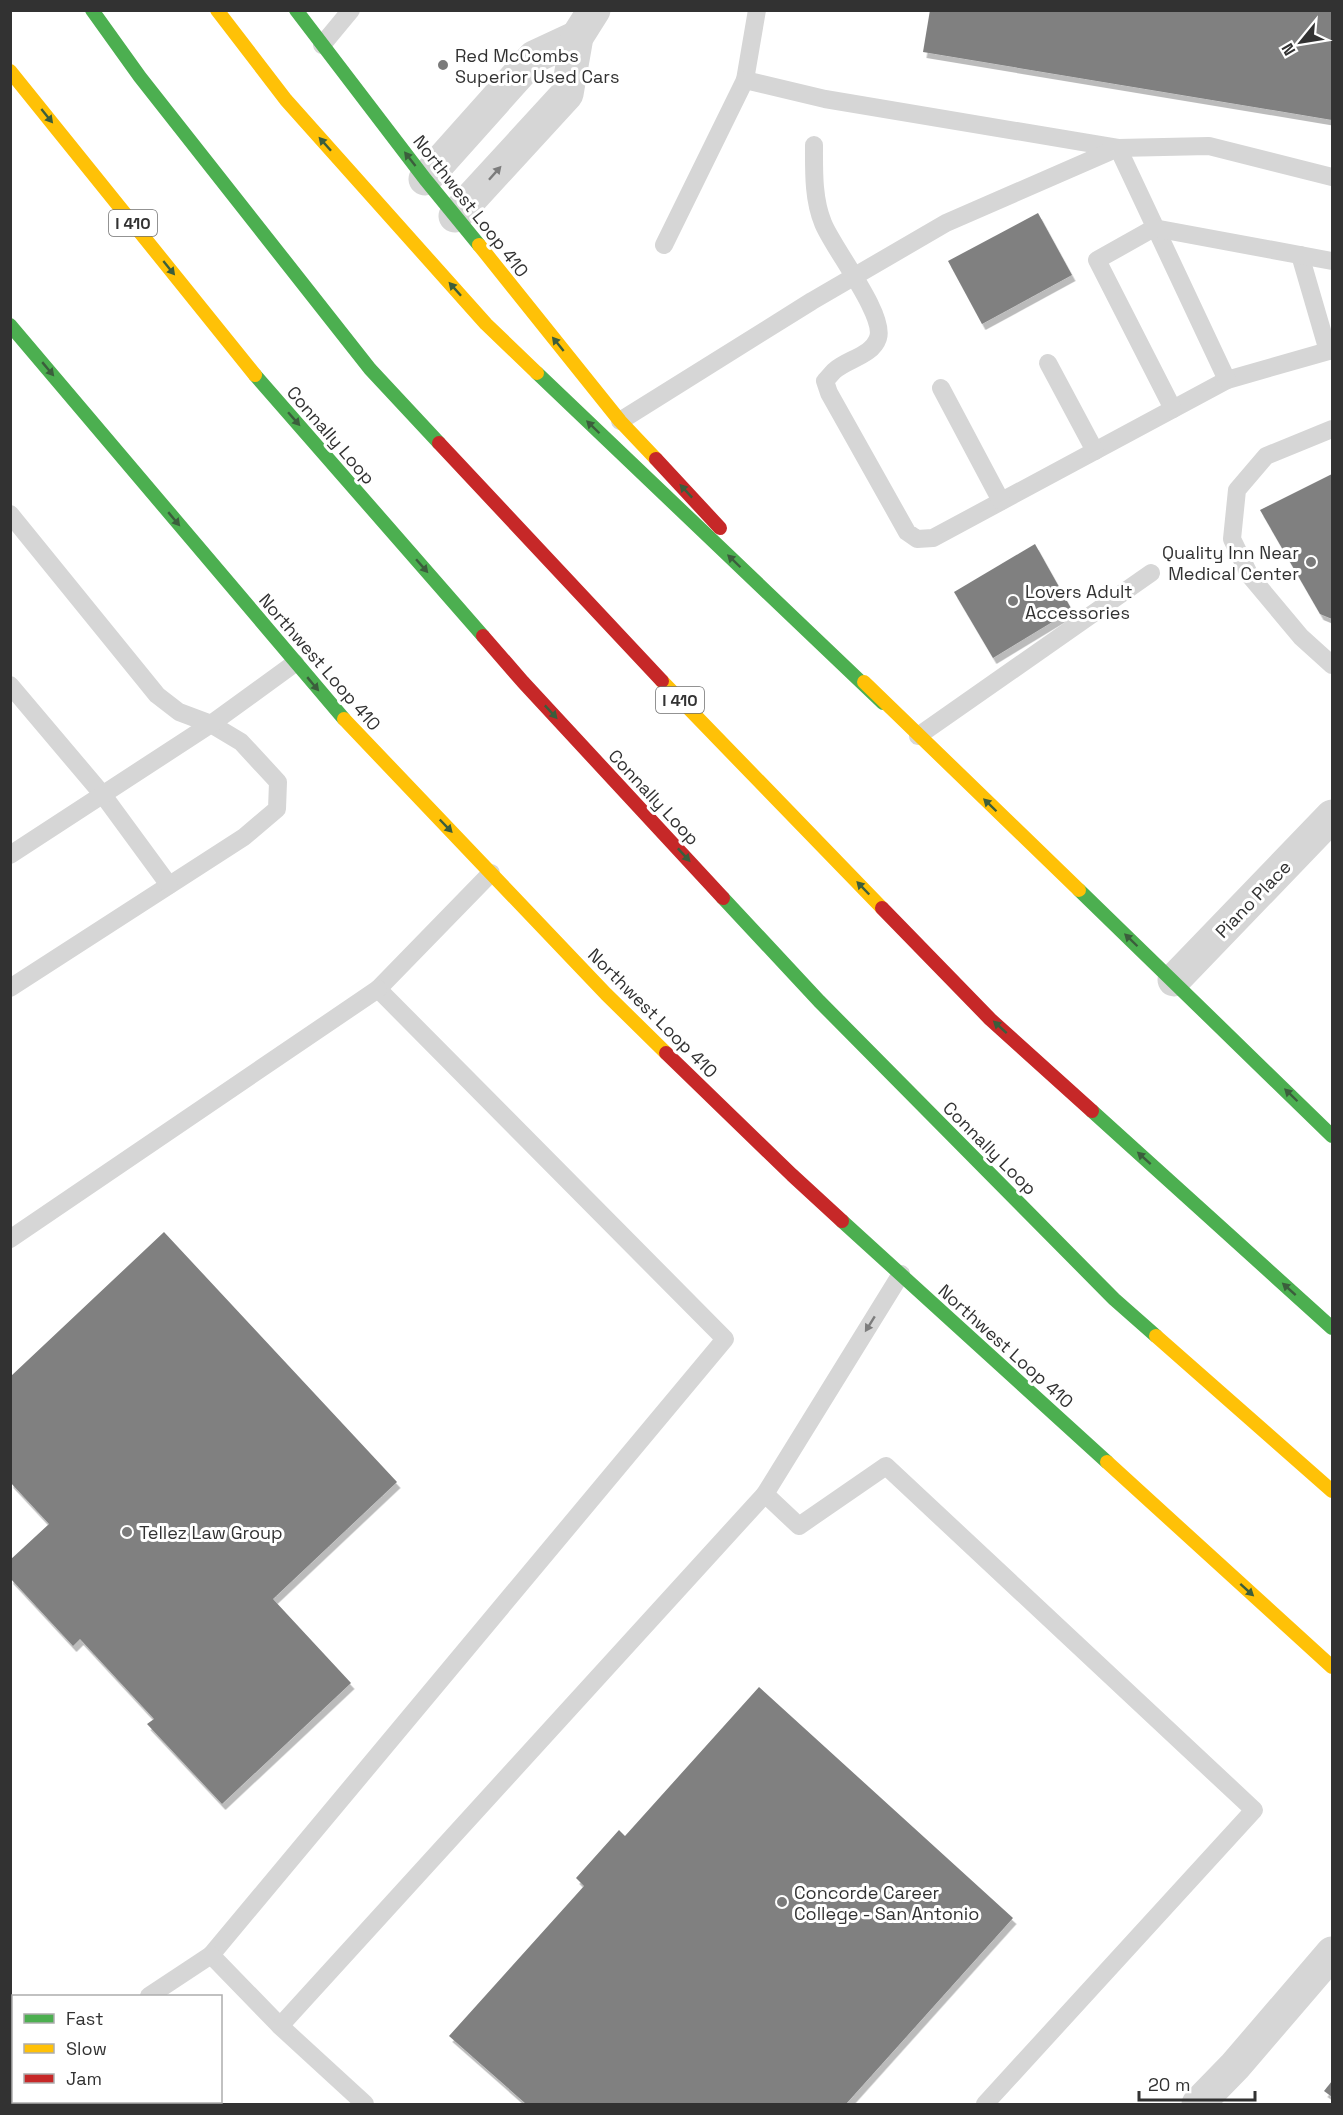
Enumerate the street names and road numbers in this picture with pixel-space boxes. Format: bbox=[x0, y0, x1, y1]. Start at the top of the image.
street label: Northwest Loop 410 bbox=[408, 130, 534, 282]
road number: I 410 bbox=[109, 210, 157, 236]
street label: Connally Loop bbox=[282, 381, 380, 489]
street label: Northwest Loop 410 bbox=[254, 589, 386, 735]
road number: I 410 bbox=[656, 687, 704, 713]
street label: Connally Loop bbox=[604, 744, 704, 850]
street label: Piano Place bbox=[1210, 855, 1296, 943]
street label: Northwest Loop 410 bbox=[583, 943, 723, 1083]
street label: Connally Loop bbox=[938, 1096, 1042, 1200]
street label: Northwest Loop 410 bbox=[934, 1279, 1078, 1413]

